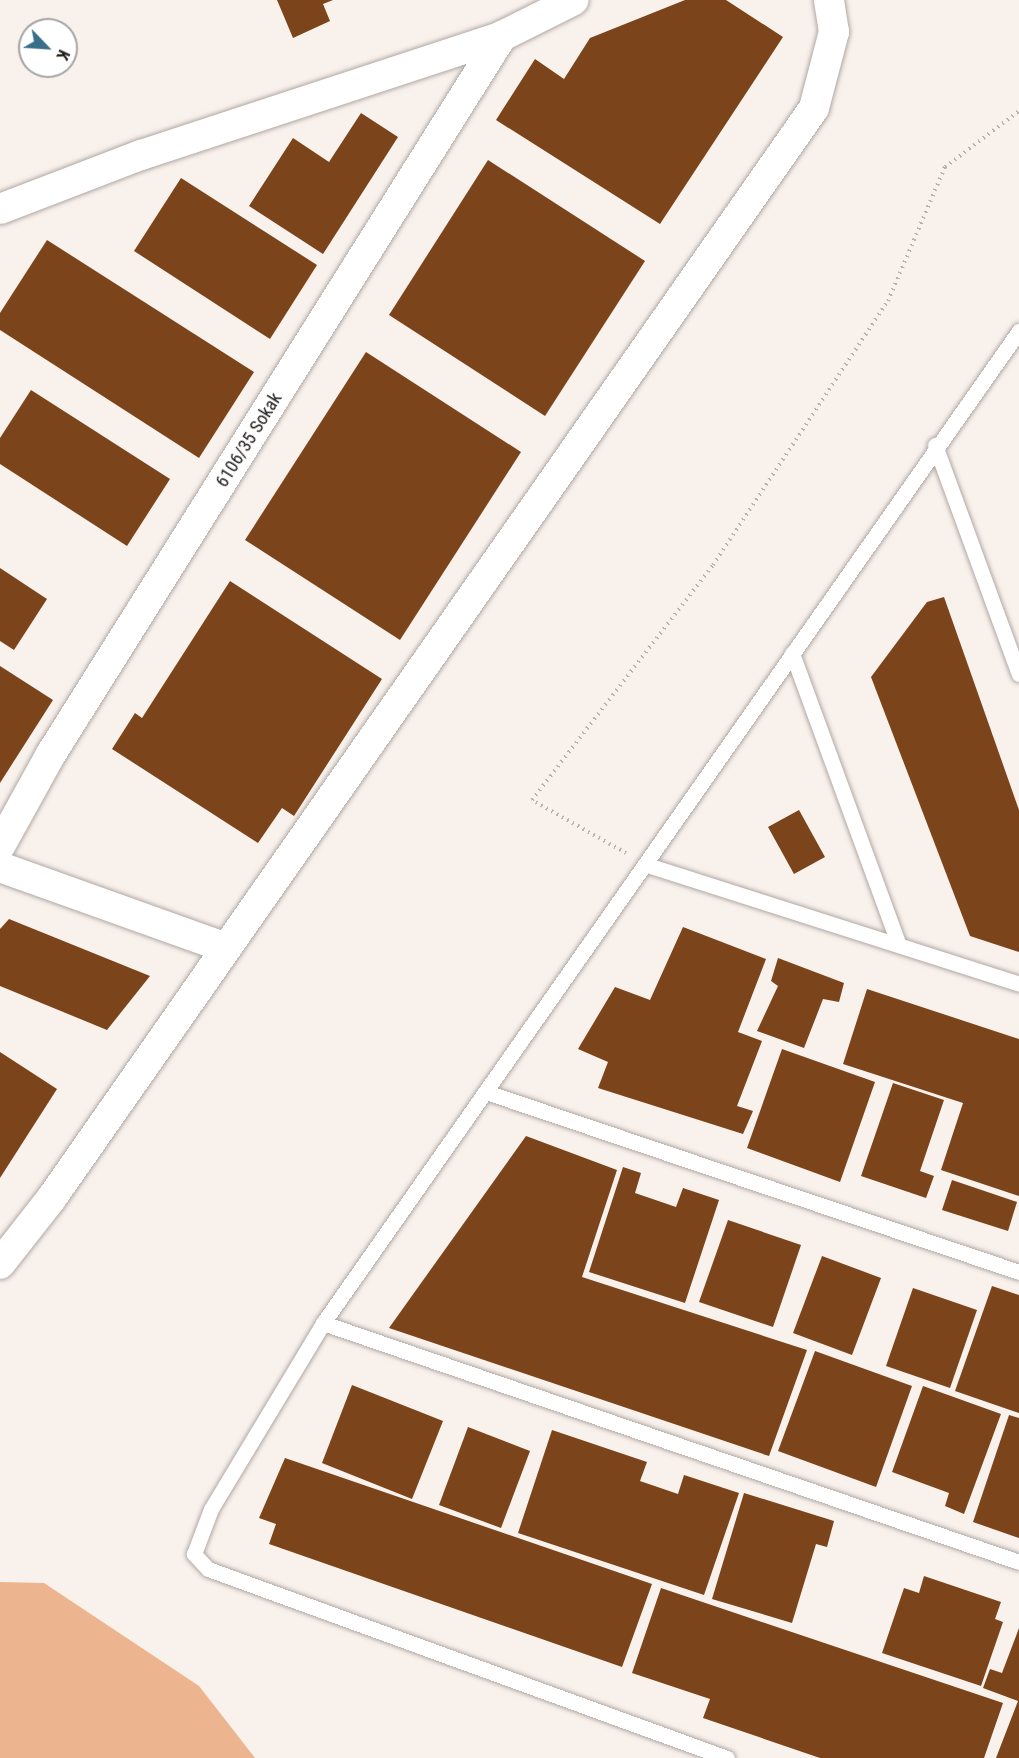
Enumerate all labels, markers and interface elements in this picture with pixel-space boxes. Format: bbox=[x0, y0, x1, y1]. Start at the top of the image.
north arrow bbox=[18, 18, 78, 78]
text: K bbox=[52, 47, 73, 63]
street label: 6106/35 Sokak bbox=[211, 389, 287, 491]

